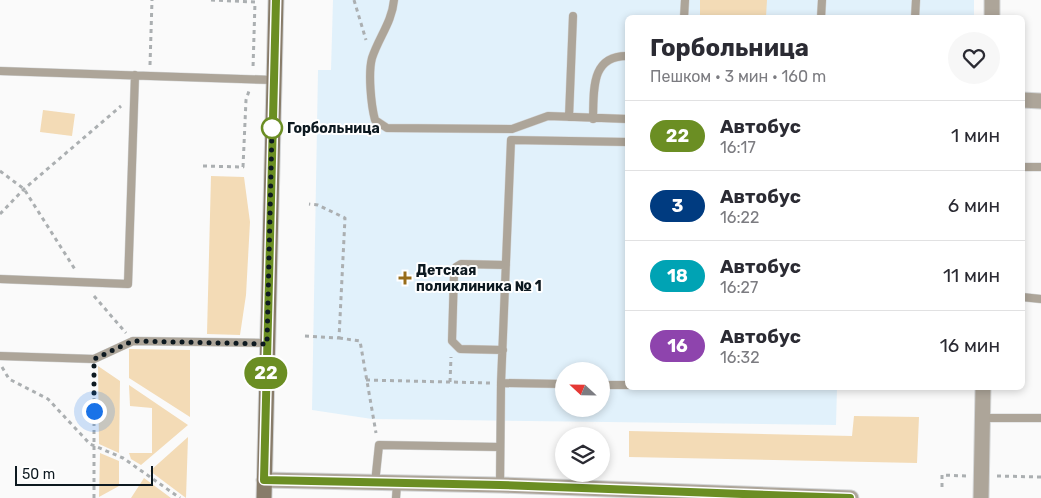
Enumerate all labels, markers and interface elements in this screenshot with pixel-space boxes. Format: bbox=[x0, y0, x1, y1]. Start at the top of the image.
button: heart bbox=[948, 32, 1000, 84]
text: Горбольница bbox=[650, 34, 809, 62]
text: Пешком · 3 мин · 160 m bbox=[650, 67, 826, 86]
text: Автобус bbox=[720, 115, 801, 138]
marker: Горбольница bbox=[261, 117, 283, 139]
place label: Горбольница bbox=[287, 120, 380, 137]
text: 1 мин bbox=[951, 124, 1000, 147]
text: 22 bbox=[666, 125, 689, 147]
text: 16:17 bbox=[720, 138, 756, 157]
text: Автобус bbox=[720, 185, 801, 208]
text: 6 мин bbox=[948, 194, 1000, 217]
text: 3 bbox=[672, 195, 683, 217]
text: 16:22 bbox=[720, 208, 759, 227]
text: Автобус bbox=[720, 255, 801, 278]
place label: Детская поликлиника № 1 bbox=[416, 262, 542, 295]
text: 11 мин bbox=[943, 264, 1000, 287]
text: 18 bbox=[667, 265, 688, 287]
marker: Детская поликлиника № 1 bbox=[398, 271, 412, 285]
text: 16:27 bbox=[720, 278, 758, 297]
text: Автобус bbox=[720, 325, 801, 348]
text: 16 мин bbox=[940, 334, 1000, 357]
text: 16 bbox=[667, 335, 688, 357]
text: 16:32 bbox=[720, 348, 760, 367]
line badge: 22 bbox=[244, 357, 288, 389]
text: 22 bbox=[254, 362, 278, 384]
north arrow bbox=[555, 362, 610, 418]
map controls bbox=[555, 362, 610, 482]
your location bbox=[82, 399, 107, 424]
button: layers bbox=[555, 427, 610, 482]
scale bar bbox=[15, 463, 152, 486]
text: 50 m bbox=[22, 466, 55, 483]

